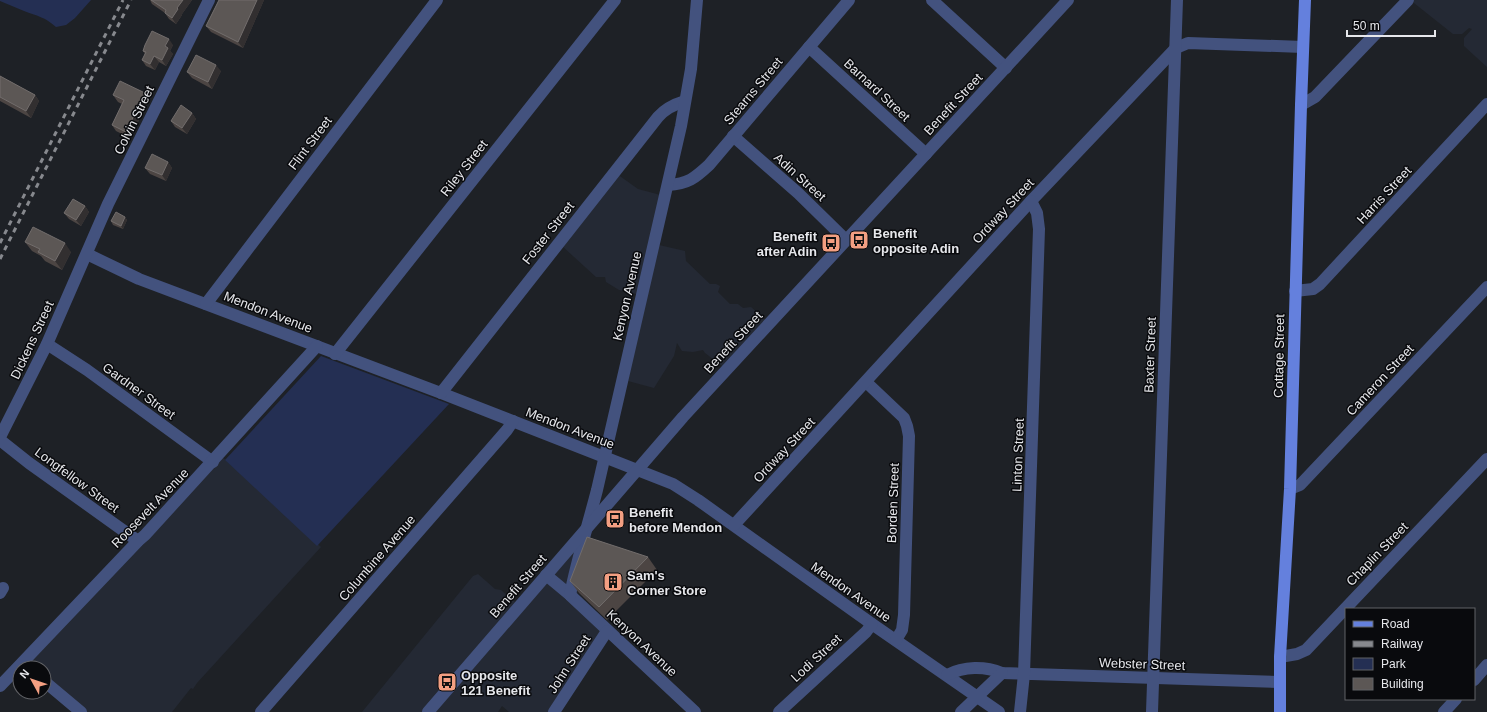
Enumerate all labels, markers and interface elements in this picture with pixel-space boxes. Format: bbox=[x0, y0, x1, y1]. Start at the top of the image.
scale bar bbox=[1347, 12, 1435, 38]
text: 50 m bbox=[1353, 19, 1380, 33]
street label: Stearns Street bbox=[721, 54, 786, 128]
street label: Barnard Street bbox=[841, 56, 913, 125]
street label: Benefit Street bbox=[921, 70, 986, 138]
street label: Colvin Street bbox=[111, 83, 157, 157]
street label: Flint Street bbox=[285, 113, 335, 173]
street label: Riley Street bbox=[437, 137, 491, 199]
street label: Adin Street bbox=[771, 150, 829, 204]
street label: Harris Street bbox=[1354, 163, 1415, 227]
street label: Ordway Street bbox=[969, 175, 1037, 247]
street label: Foster Street bbox=[519, 198, 577, 267]
place label: Benefit opposite Adin bbox=[873, 226, 959, 256]
place label: Benefit after Adin bbox=[757, 229, 818, 259]
bus stop icon: Benefit opposite Adin bbox=[848, 229, 870, 251]
bus stop icon: Benefit after Adin bbox=[820, 232, 842, 254]
street label: Kenyon Avenue bbox=[609, 250, 645, 342]
street label: Mendon Avenue bbox=[222, 288, 314, 336]
street label: Dickens Street bbox=[7, 298, 57, 381]
street label: Benefit Street bbox=[701, 308, 766, 376]
street label: Cottage Street bbox=[1271, 314, 1287, 398]
street label: Baxter Street bbox=[1141, 316, 1159, 393]
street label: Cameron Street bbox=[1343, 341, 1417, 419]
street label: Gardner Street bbox=[100, 360, 178, 423]
street label: Mendon Avenue bbox=[524, 404, 616, 452]
street label: Ordway Street bbox=[750, 414, 818, 486]
street label: Linton Street bbox=[1009, 418, 1027, 492]
street label: Longfellow Street bbox=[32, 444, 122, 516]
street label: Borden Street bbox=[884, 462, 902, 543]
street label: Roosevelt Avenue bbox=[108, 465, 192, 551]
place label: Benefit before Mendon bbox=[629, 505, 722, 535]
bus stop icon: Benefit before Mendon bbox=[604, 508, 626, 530]
street label: Columbine Avenue bbox=[336, 512, 418, 604]
street label: Chaplin Street bbox=[1343, 519, 1411, 589]
street label: Benefit Street bbox=[486, 551, 550, 621]
street label: Mendon Avenue bbox=[808, 559, 894, 625]
place label: Sam's Corner Store bbox=[627, 568, 706, 598]
building icon: Sam's Corner Store bbox=[602, 571, 624, 593]
street label: Kenyon Avenue bbox=[604, 607, 680, 679]
legend bbox=[1345, 608, 1475, 700]
text: Road bbox=[1381, 617, 1410, 631]
street label: Lodi Street bbox=[788, 631, 844, 685]
street label: John Street bbox=[545, 632, 594, 696]
text: Railway bbox=[1381, 637, 1423, 651]
street label: Webster Street bbox=[1099, 655, 1186, 673]
text: Park bbox=[1381, 657, 1407, 671]
north arrow bbox=[12, 660, 52, 700]
text: N bbox=[17, 667, 32, 680]
place label: Opposite 121 Benefit bbox=[461, 668, 531, 698]
bus stop icon: Opposite 121 Benefit bbox=[436, 671, 458, 693]
text: Building bbox=[1381, 677, 1424, 691]

